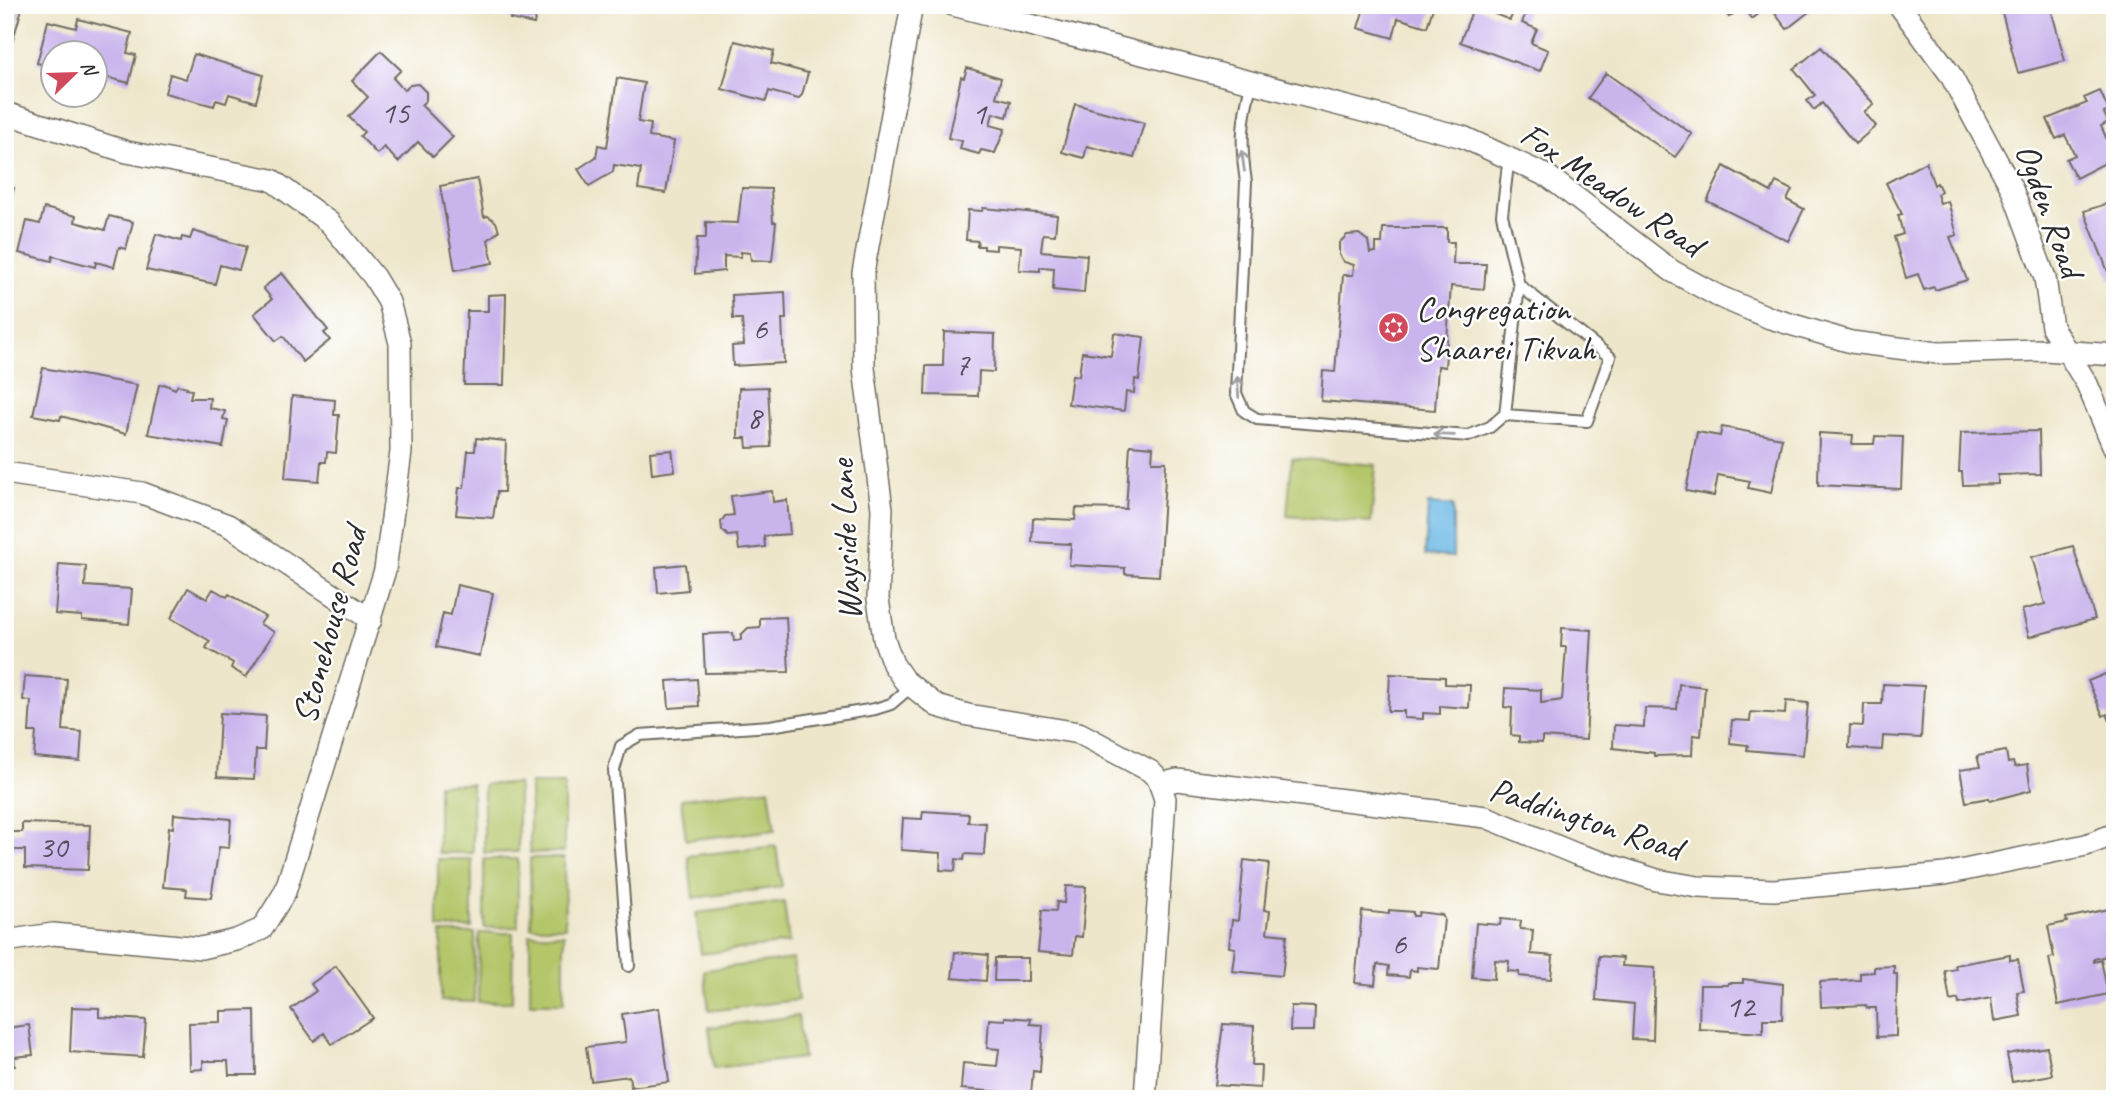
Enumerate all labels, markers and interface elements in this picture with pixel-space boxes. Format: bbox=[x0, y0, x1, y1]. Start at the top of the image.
north arrow bbox=[38, 38, 108, 108]
text: N bbox=[75, 58, 103, 81]
house number: 15 bbox=[381, 92, 411, 133]
house number: 1 bbox=[972, 93, 988, 134]
street label: Fox Meadow Road bbox=[1512, 112, 1716, 270]
street label: Ogden Road bbox=[2005, 137, 2096, 288]
one-way arrow bbox=[1237, 150, 1250, 173]
place label: Congregation Shaarei Tikvah bbox=[1416, 286, 1598, 371]
house number: 6 bbox=[753, 308, 769, 349]
synagogue icon: Congregation Shaarei Tikvah bbox=[1376, 311, 1410, 345]
house number: 7 bbox=[955, 344, 971, 385]
one-way arrow bbox=[1231, 376, 1244, 399]
house number: 8 bbox=[747, 397, 764, 438]
one-way arrow bbox=[1432, 428, 1455, 442]
street label: Wayside Lane bbox=[819, 456, 872, 622]
street label: Stonehouse Road bbox=[282, 517, 379, 728]
street label: Paddington Road bbox=[1484, 766, 1692, 872]
house number: 30 bbox=[39, 826, 70, 867]
house number: 6 bbox=[1392, 923, 1408, 964]
house number: 12 bbox=[1726, 986, 1757, 1027]

